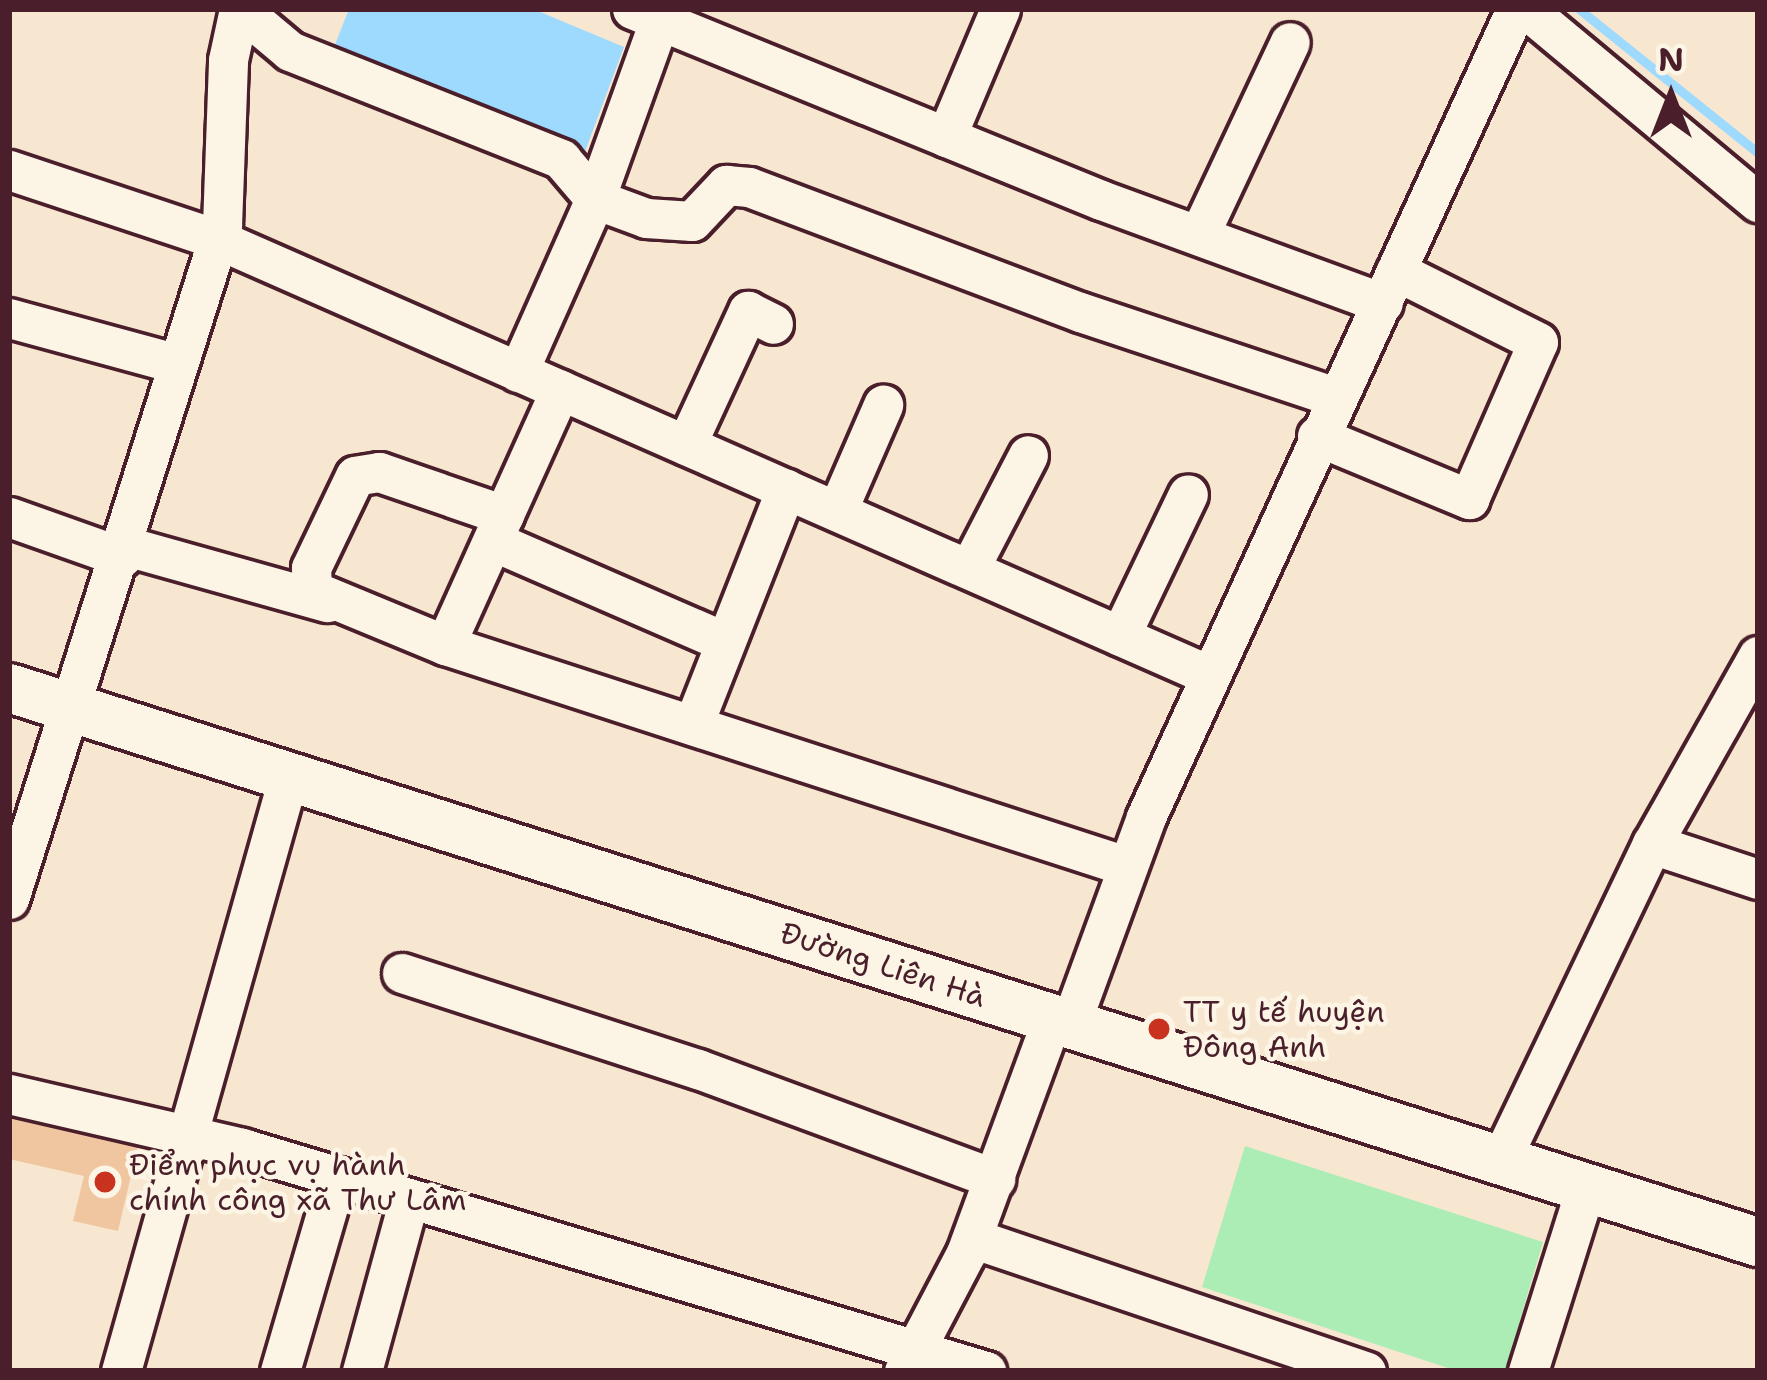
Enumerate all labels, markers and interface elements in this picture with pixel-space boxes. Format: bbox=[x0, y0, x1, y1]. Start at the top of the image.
north arrow bbox=[1611, 36, 1731, 156]
text: N bbox=[1658, 37, 1684, 82]
street label: Đường Liên Hà bbox=[776, 915, 990, 1015]
place label: TT y tế huyện Đông Anh bbox=[1183, 994, 1385, 1064]
marker: TT y tế huyện Đông Anh bbox=[1146, 1016, 1172, 1042]
place label: Điểm phục vụ hành chính công xã Thư Lâm bbox=[129, 1147, 466, 1218]
marker: Điểm phục vụ hành chính công xã Thư Lâm bbox=[92, 1169, 118, 1195]

